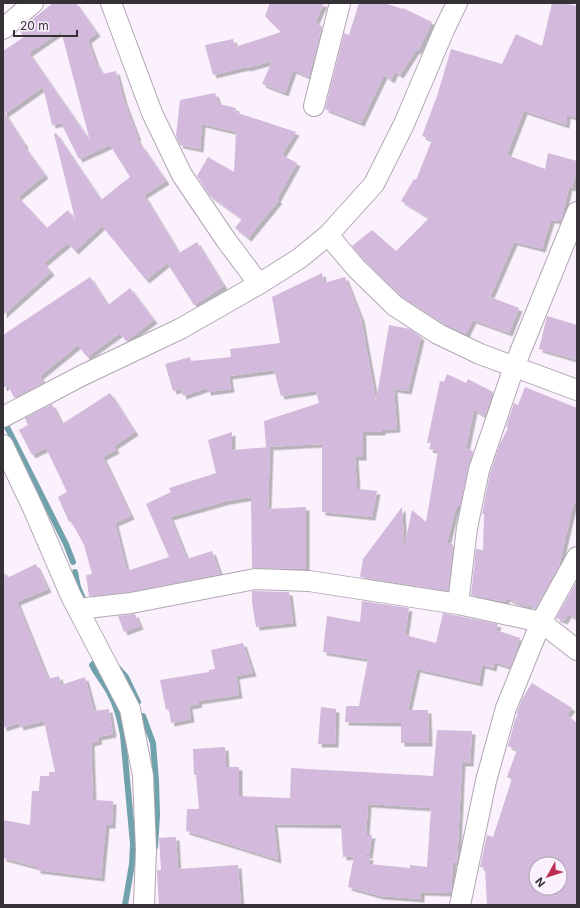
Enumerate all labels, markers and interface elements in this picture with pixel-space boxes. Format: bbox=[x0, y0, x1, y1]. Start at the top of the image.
scale bar bbox=[14, 12, 77, 38]
text: 20 m bbox=[20, 18, 49, 33]
north arrow bbox=[528, 856, 568, 896]
text: N bbox=[532, 875, 548, 890]

